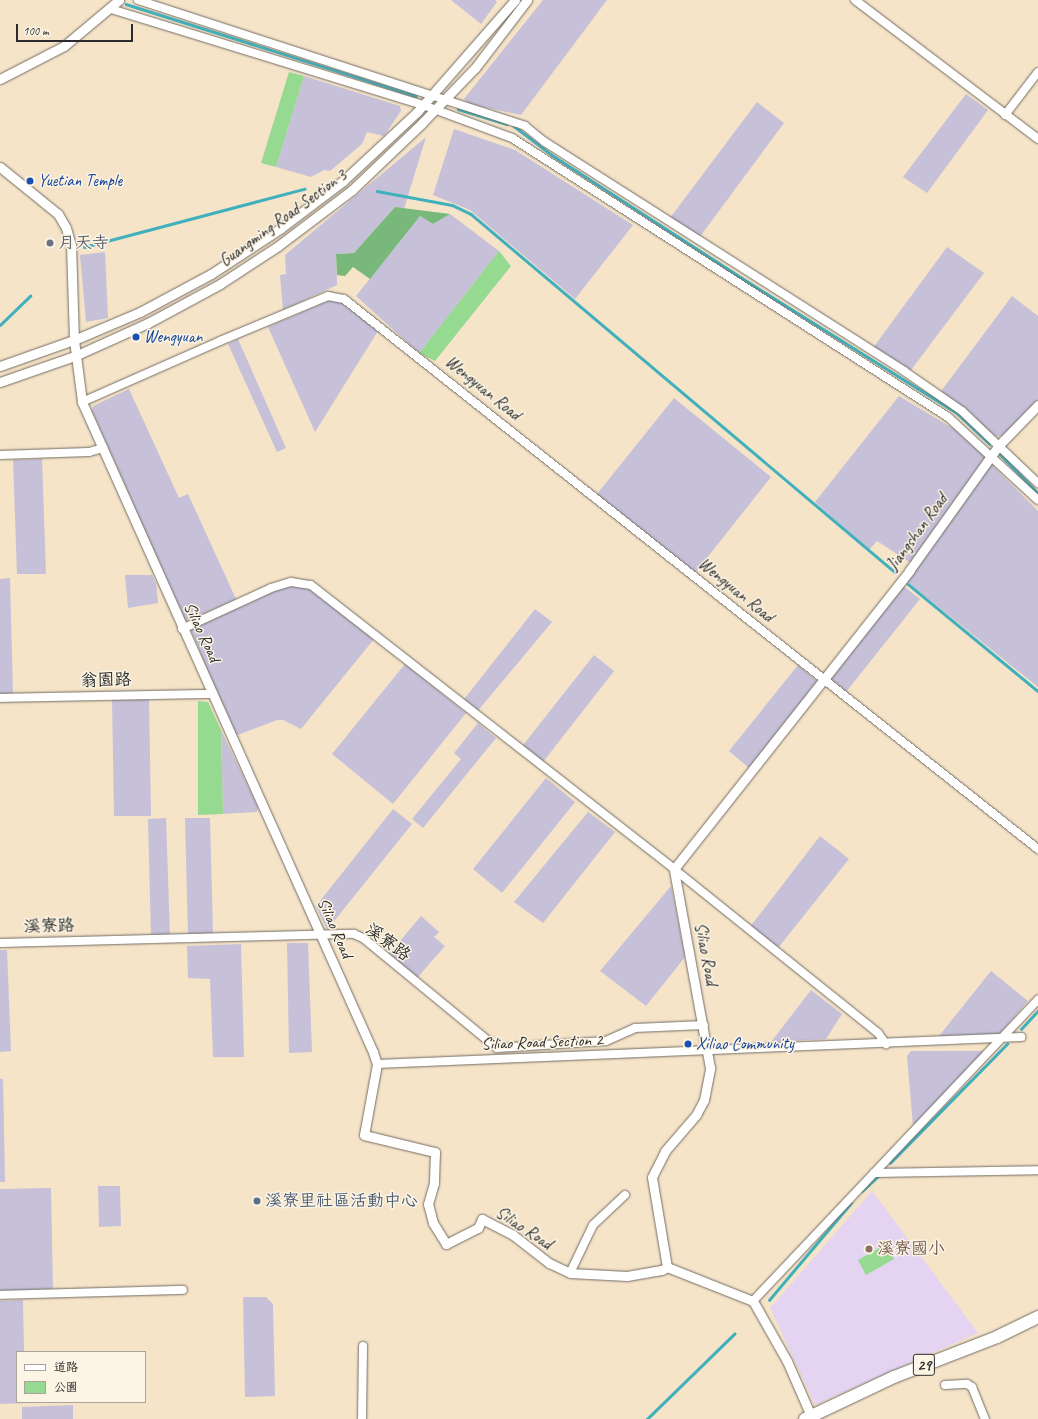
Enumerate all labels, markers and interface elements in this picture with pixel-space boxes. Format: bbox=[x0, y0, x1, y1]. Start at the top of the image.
scale bar bbox=[18, 16, 135, 42]
text: 100 m bbox=[23, 23, 49, 39]
street label: Guangming Road Section 3 bbox=[216, 165, 350, 271]
place label: Yuetian Temple bbox=[38, 171, 121, 191]
marker: Yuetian Temple bbox=[25, 176, 35, 186]
place label: 月天寺 bbox=[58, 233, 109, 253]
marker: 月天寺 bbox=[45, 238, 55, 248]
place label: Wengyuan bbox=[144, 327, 202, 347]
marker: Wengyuan bbox=[131, 332, 141, 342]
street label: Wengyuan Road bbox=[441, 351, 525, 425]
street label: Jiangshan Road bbox=[882, 490, 952, 574]
street label: Wengyuan Road bbox=[694, 553, 778, 627]
street label: Siliao Road bbox=[179, 599, 225, 665]
street label: 翁園路 bbox=[80, 669, 132, 691]
street label: Siliao Road bbox=[313, 895, 357, 961]
street label: 溪寮路 bbox=[23, 915, 75, 937]
street label: 溪寮路 bbox=[361, 919, 415, 965]
street label: Siliao Road bbox=[690, 921, 722, 987]
street label: Siliao Road Section 2 bbox=[481, 1030, 603, 1054]
place label: Xiliao Community bbox=[696, 1034, 794, 1054]
marker: Xiliao Community bbox=[683, 1039, 693, 1049]
place label: 溪寮里社區活動中心 bbox=[265, 1191, 418, 1211]
marker: 溪寮里社區活動中心 bbox=[252, 1196, 262, 1206]
street label: Siliao Road bbox=[492, 1202, 556, 1254]
place label: 溪寮國小 bbox=[877, 1239, 945, 1259]
marker: 溪寮國小 bbox=[864, 1244, 874, 1254]
legend bbox=[16, 1351, 146, 1403]
road number: 29 bbox=[912, 1351, 936, 1379]
text: 道路 bbox=[54, 1359, 78, 1375]
text: 公園 bbox=[54, 1379, 78, 1395]

